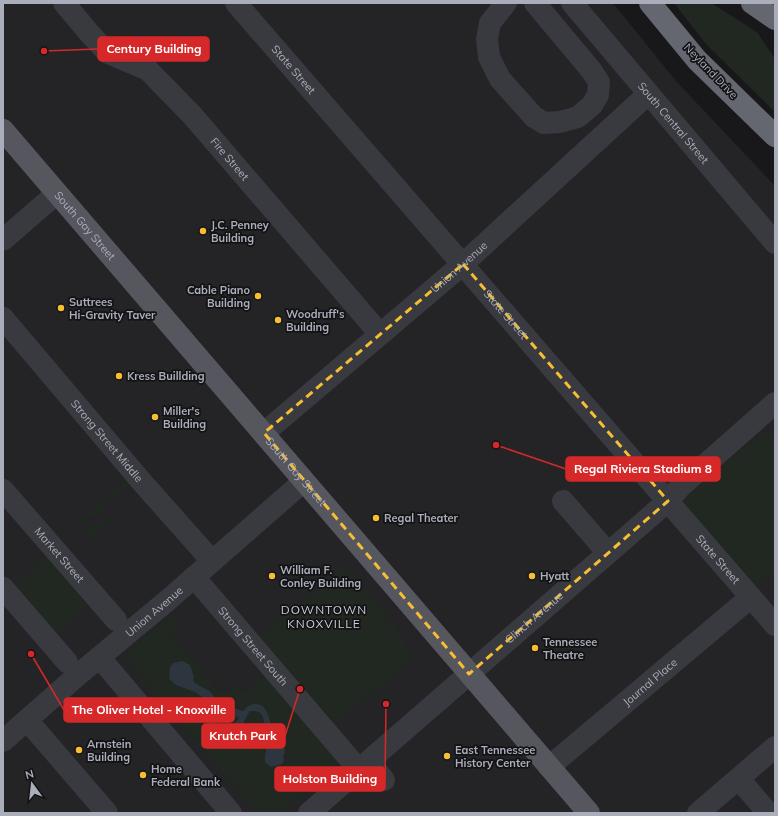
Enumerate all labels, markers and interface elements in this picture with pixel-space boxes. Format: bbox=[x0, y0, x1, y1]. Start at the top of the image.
callout: Century Building bbox=[98, 37, 209, 61]
street label: Neyland Drive bbox=[681, 40, 741, 102]
text: Century Building bbox=[106, 41, 202, 56]
street label: State Street bbox=[269, 42, 319, 97]
street label: South Central Street bbox=[635, 79, 712, 167]
street label: Fire Street bbox=[207, 135, 252, 183]
street label: South Gay Street bbox=[52, 188, 119, 263]
place label: J.C. Penney Building bbox=[211, 218, 269, 245]
marker: J.C. Penney Building bbox=[198, 226, 208, 236]
street label: Union Avenue bbox=[428, 238, 490, 296]
place label: Cable Piano Building bbox=[187, 283, 250, 310]
street label: State Street bbox=[481, 287, 531, 342]
marker: Cable Piano Building bbox=[253, 291, 263, 301]
place label: Suttrees Hi-Gravity Taver bbox=[69, 295, 156, 322]
marker: Suttrees Hi-Gravity Taver bbox=[56, 303, 66, 313]
place label: Woodruff's Building bbox=[286, 307, 345, 334]
marker: Woodruff's Building bbox=[273, 315, 283, 325]
place label: Kress Buillding bbox=[127, 369, 205, 383]
marker: Kress Buillding bbox=[114, 371, 124, 381]
street label: Strong Street Middle bbox=[68, 397, 146, 485]
place label: Miller's Building bbox=[163, 404, 206, 431]
marker: Miller's Building bbox=[150, 412, 160, 422]
street label: South Gay Street bbox=[263, 434, 330, 509]
callout: Regal Riviera Stadium 8 bbox=[566, 457, 720, 481]
text: Regal Riviera Stadium 8 bbox=[574, 461, 712, 476]
place label: Regal Theater bbox=[384, 511, 459, 525]
marker: Regal Theater bbox=[371, 513, 381, 523]
street label: Market Street bbox=[32, 524, 87, 586]
street label: State Street bbox=[693, 532, 743, 587]
place label: William F. Conley Building bbox=[280, 563, 361, 590]
place label: Hyatt bbox=[540, 569, 569, 583]
marker: William F. Conley Building bbox=[267, 571, 277, 581]
marker: Hyatt bbox=[527, 571, 537, 581]
street label: Union Avenue bbox=[122, 583, 186, 640]
street label: Clinch Avenue bbox=[502, 588, 566, 647]
district label: DOWNTOWN KNOXVILLE bbox=[281, 602, 367, 631]
street label: Strong Street South bbox=[215, 604, 291, 689]
place label: Tennessee Theatre bbox=[543, 635, 597, 662]
marker: Tennessee Theatre bbox=[530, 643, 540, 653]
street label: Journal Place bbox=[620, 655, 680, 709]
callout: The Oliver Hotel - Knoxville bbox=[64, 698, 234, 722]
text: The Oliver Hotel - Knoxville bbox=[72, 702, 227, 717]
callout: Krutch Park bbox=[202, 724, 285, 748]
text: Krutch Park bbox=[209, 728, 277, 743]
place label: Arnstein Building bbox=[87, 737, 131, 764]
place label: East Tennessee History Center bbox=[455, 743, 535, 770]
marker: Arnstein Building bbox=[74, 745, 84, 755]
marker: East Tennessee History Center bbox=[442, 751, 452, 761]
place label: Home Federal Bank bbox=[151, 762, 221, 789]
north arrow bbox=[12, 764, 52, 804]
text: N bbox=[24, 767, 35, 782]
callout: Holston Building bbox=[275, 767, 385, 791]
marker: Home Federal Bank bbox=[138, 770, 148, 780]
text: Holston Building bbox=[283, 771, 377, 786]

